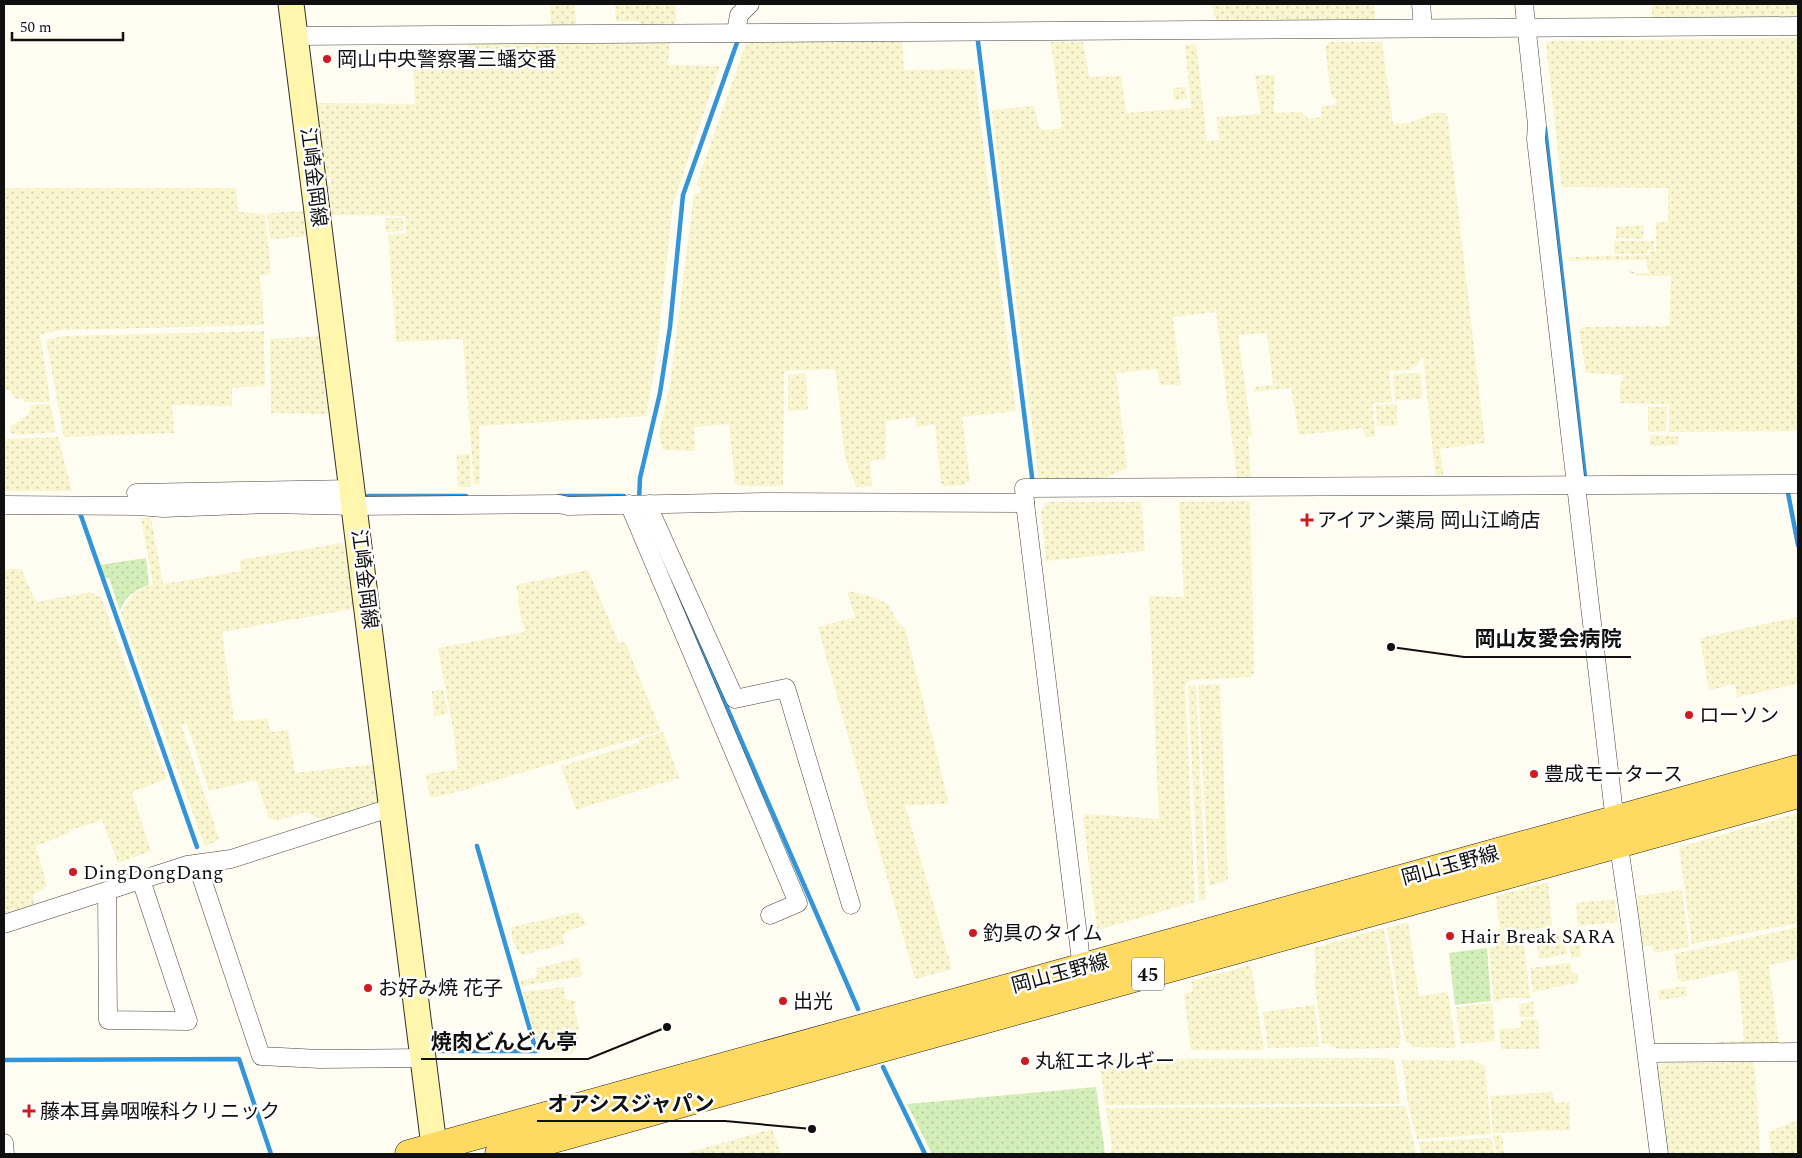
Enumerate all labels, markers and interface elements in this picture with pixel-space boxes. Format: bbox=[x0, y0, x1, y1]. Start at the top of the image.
scale bar bbox=[12, 10, 124, 42]
text: 50 m bbox=[20, 16, 52, 39]
place label: 岡山中央警察署三蟠交番 bbox=[337, 45, 557, 75]
marker: 岡山中央警察署三蟠交番 bbox=[321, 53, 333, 65]
street label: 江崎金岡線 bbox=[292, 126, 334, 229]
place label: アイアン薬局 岡山江崎店 bbox=[1317, 506, 1540, 536]
marker: アイアン薬局 岡山江崎店 bbox=[1301, 514, 1313, 526]
street label: 江崎金岡線 bbox=[343, 528, 385, 631]
callout: 岡山友愛会病院 bbox=[1464, 621, 1631, 657]
text: 岡山友愛会病院 bbox=[1475, 624, 1622, 656]
place label: ローソン bbox=[1699, 701, 1779, 731]
marker: ローソン bbox=[1683, 709, 1695, 721]
place label: 豊成モータース bbox=[1544, 760, 1683, 790]
marker: 豊成モータース bbox=[1528, 768, 1540, 780]
street label: 岡山玉野線 bbox=[1398, 839, 1502, 893]
place label: DingDongDang bbox=[83, 858, 224, 888]
marker: DingDongDang bbox=[67, 866, 79, 878]
place label: 釣具のタイム bbox=[983, 919, 1103, 949]
place label: Hair Break SARA bbox=[1460, 922, 1616, 952]
marker: 釣具のタイム bbox=[967, 927, 979, 939]
marker: Hair Break SARA bbox=[1444, 930, 1456, 942]
street label: 岡山玉野線 bbox=[1008, 947, 1112, 1001]
road number: 45 bbox=[1132, 958, 1164, 991]
place label: お好み焼 花子 bbox=[378, 974, 503, 1004]
marker: お好み焼 花子 bbox=[362, 982, 374, 994]
place label: 出光 bbox=[793, 987, 833, 1017]
marker: 出光 bbox=[777, 995, 789, 1007]
callout: 焼肉どんどん亭 bbox=[421, 1023, 588, 1059]
text: 焼肉どんどん亭 bbox=[431, 1027, 577, 1059]
place label: 丸紅エネルギー bbox=[1035, 1047, 1175, 1077]
marker: 丸紅エネルギー bbox=[1019, 1055, 1031, 1067]
callout: オアシスジャパン bbox=[537, 1085, 725, 1121]
text: オアシスジャパン bbox=[547, 1089, 715, 1121]
place label: 藤本耳鼻咽喉科クリニック bbox=[40, 1097, 280, 1127]
marker: 藤本耳鼻咽喉科クリニック bbox=[22, 1104, 36, 1118]

